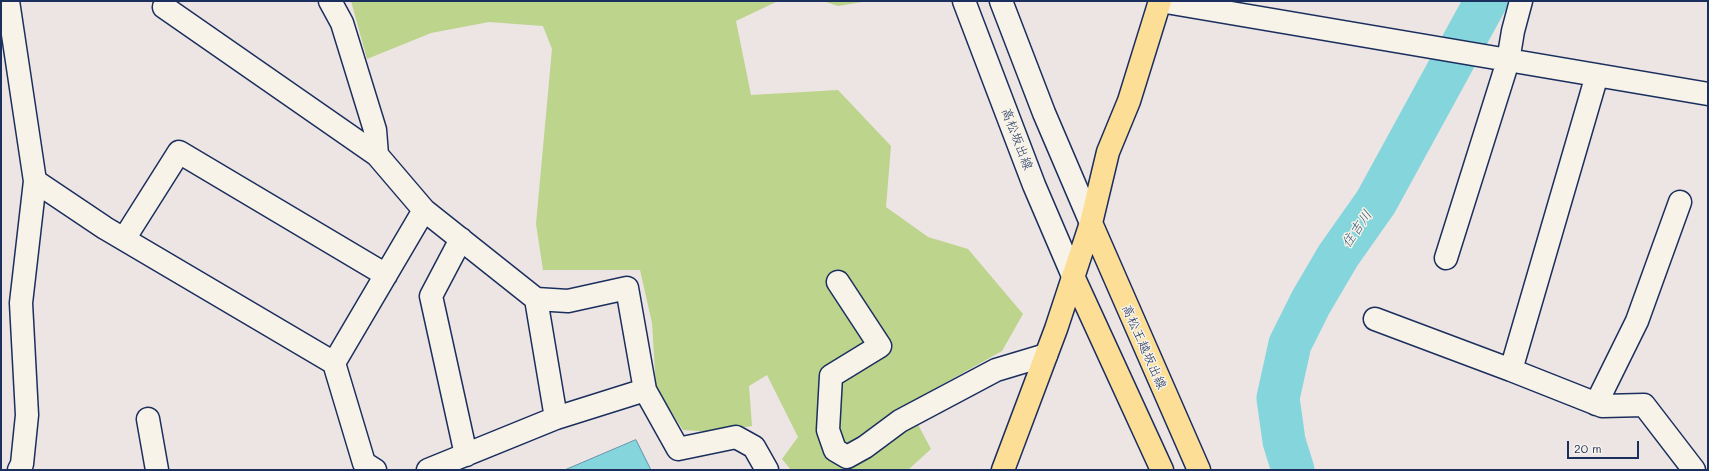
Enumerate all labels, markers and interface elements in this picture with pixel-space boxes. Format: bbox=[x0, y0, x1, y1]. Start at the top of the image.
street label: 高松坂出線 bbox=[998, 106, 1036, 172]
water label: 住吉川 bbox=[1338, 207, 1376, 251]
street label: 高松王越坂出線 bbox=[1118, 302, 1170, 392]
scale bar bbox=[1569, 433, 1641, 459]
text: 20 m bbox=[1574, 440, 1602, 456]

